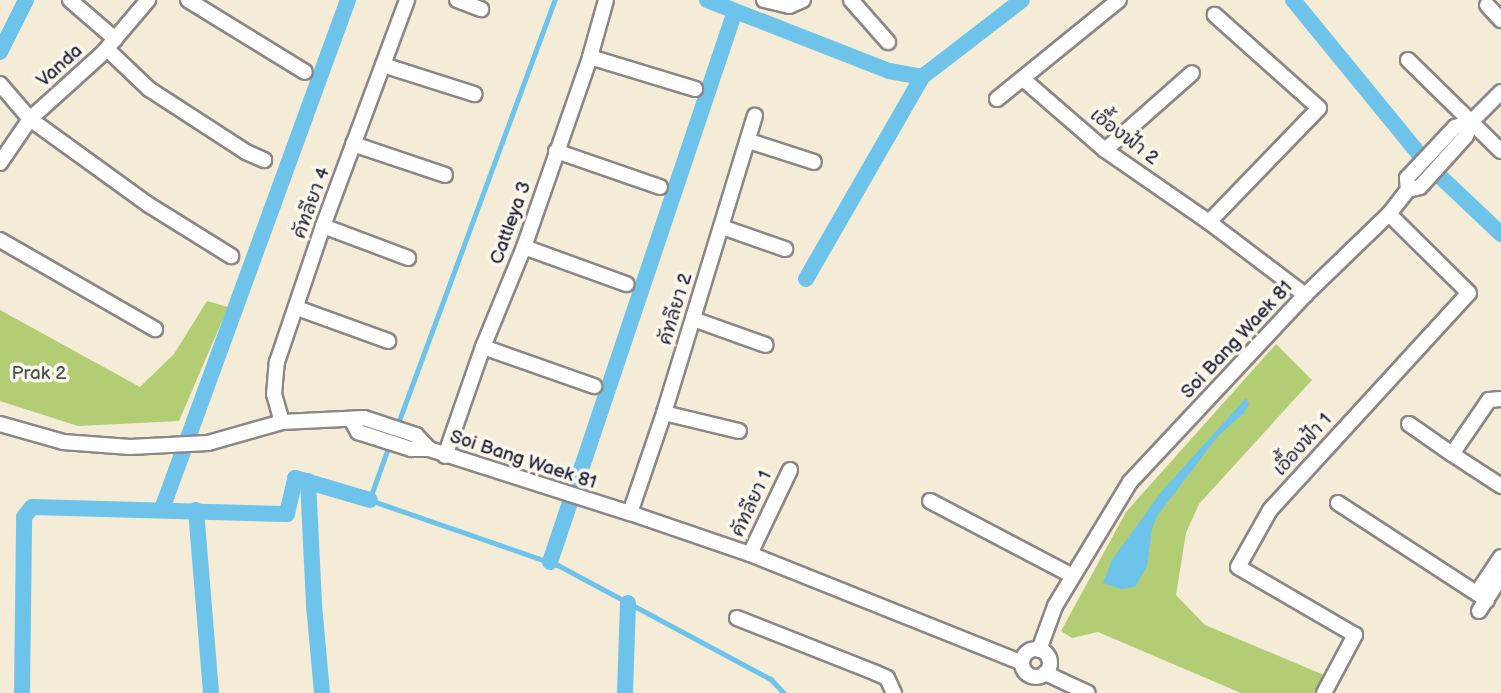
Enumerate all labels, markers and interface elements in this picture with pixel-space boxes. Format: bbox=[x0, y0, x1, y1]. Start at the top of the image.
street label: Vanda bbox=[33, 40, 87, 92]
street label: เอื้องฟ้า 2 bbox=[1085, 104, 1163, 170]
street label: คัทลียา 4 bbox=[289, 164, 335, 242]
street label: Cattleya 3 bbox=[485, 178, 537, 268]
street label: คัทลียา 2 bbox=[654, 270, 698, 348]
street label: Soi Bang Waek 81 bbox=[1176, 276, 1298, 404]
park label: Prak 2 bbox=[12, 363, 66, 385]
street label: เอื้องฟ้า 1 bbox=[1269, 409, 1337, 481]
street label: Soi Bang Waek 81 bbox=[446, 425, 600, 495]
street label: คัทลียา 1 bbox=[727, 467, 777, 541]

